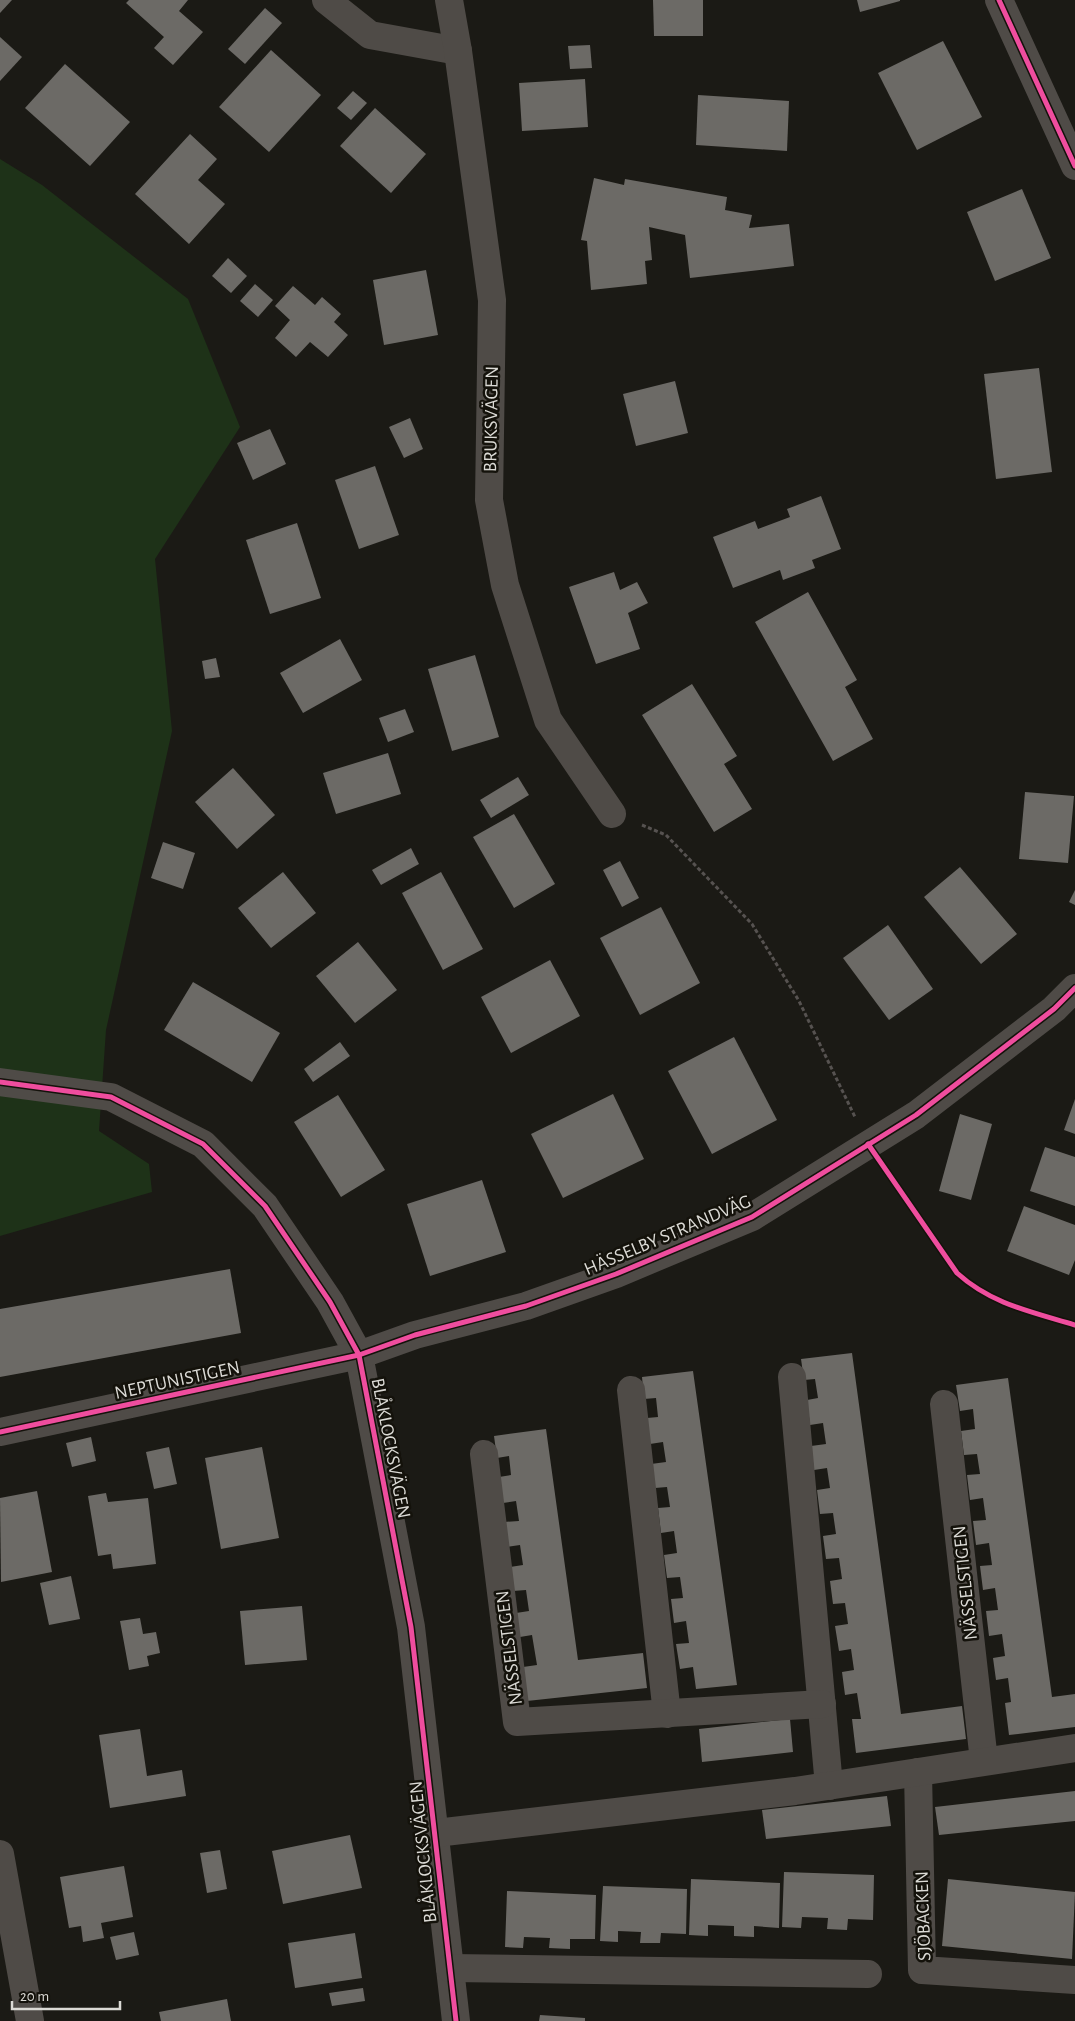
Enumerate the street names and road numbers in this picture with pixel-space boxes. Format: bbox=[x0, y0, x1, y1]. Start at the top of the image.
street label: BRUKSVÄGEN bbox=[480, 366, 502, 472]
street label: HÄSSELBY STRANDVÄG bbox=[581, 1191, 754, 1279]
street label: NEPTUNISTIGEN bbox=[113, 1358, 242, 1403]
street label: BLÅKLOCKSVÄGEN bbox=[368, 1376, 415, 1520]
street label: NÄSSELSTIGEN bbox=[949, 1525, 981, 1641]
street label: NÄSSELSTIGEN bbox=[492, 1589, 526, 1706]
street label: BLÅKLOCKSVÄGEN bbox=[405, 1780, 440, 1924]
street label: SJÖBACKEN bbox=[911, 1871, 935, 1961]

